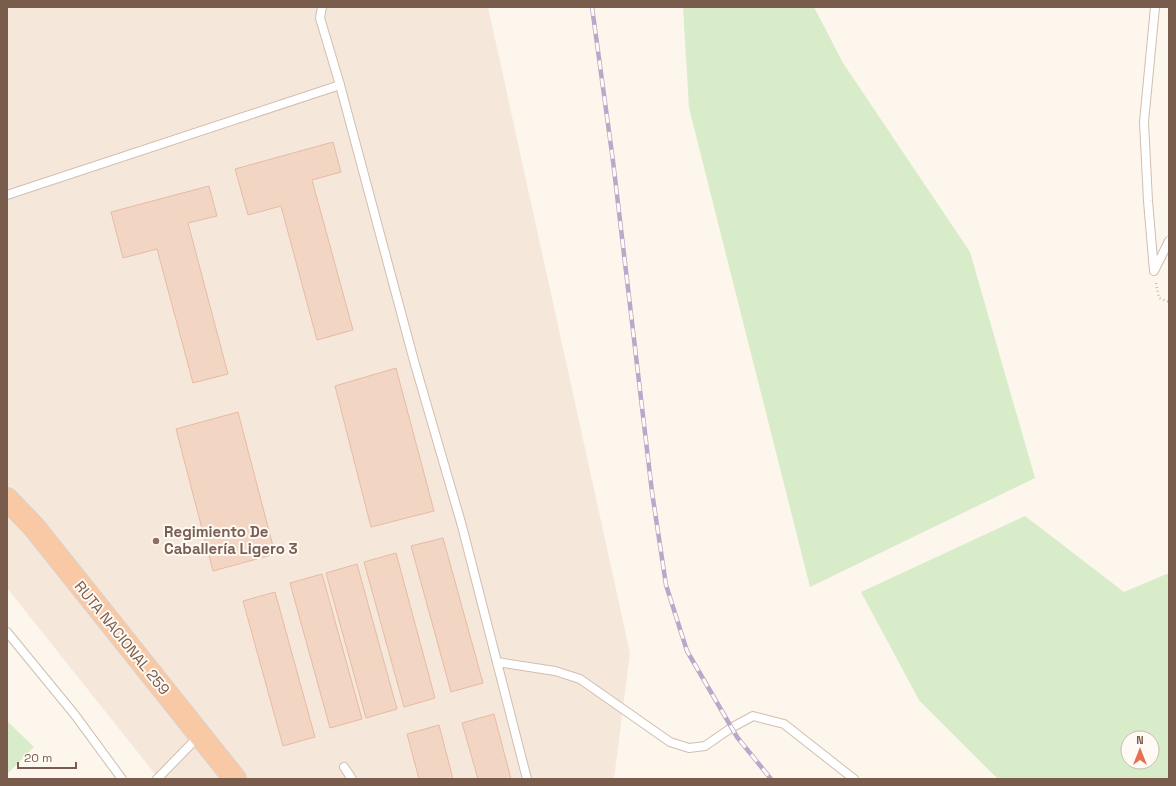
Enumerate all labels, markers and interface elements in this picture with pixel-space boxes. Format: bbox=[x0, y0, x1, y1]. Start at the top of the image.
place label: Regimiento De Caballería Ligero 3 bbox=[164, 522, 298, 558]
marker: Regimiento De Caballería Ligero 3 bbox=[151, 536, 161, 546]
street label: RUTA NACIONAL 259 bbox=[71, 577, 174, 699]
north arrow bbox=[1120, 730, 1160, 770]
text: N bbox=[1136, 733, 1144, 747]
scale bar bbox=[18, 744, 76, 770]
text: 20 m bbox=[24, 750, 52, 766]

